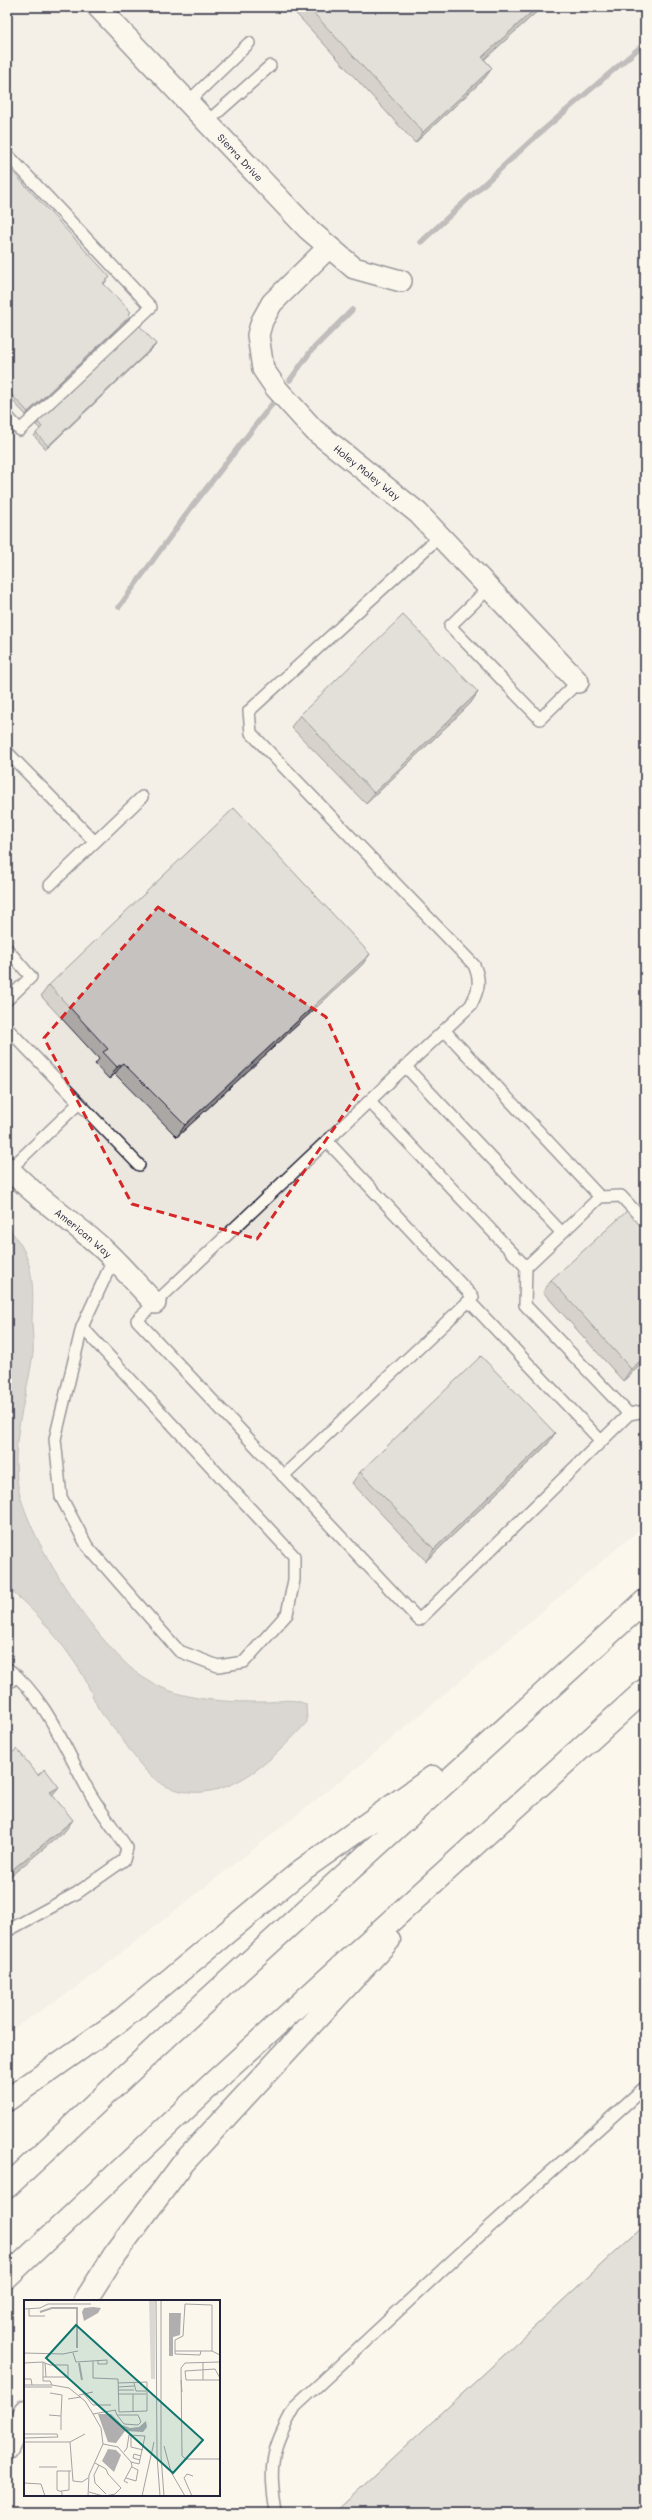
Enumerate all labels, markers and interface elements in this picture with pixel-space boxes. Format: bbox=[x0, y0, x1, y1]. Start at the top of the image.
street label: Sierra Drive bbox=[214, 130, 266, 184]
street label: Holey Moley Way bbox=[331, 441, 403, 503]
street label: American Way bbox=[52, 1205, 115, 1261]
inset map bbox=[24, 2300, 220, 2496]

